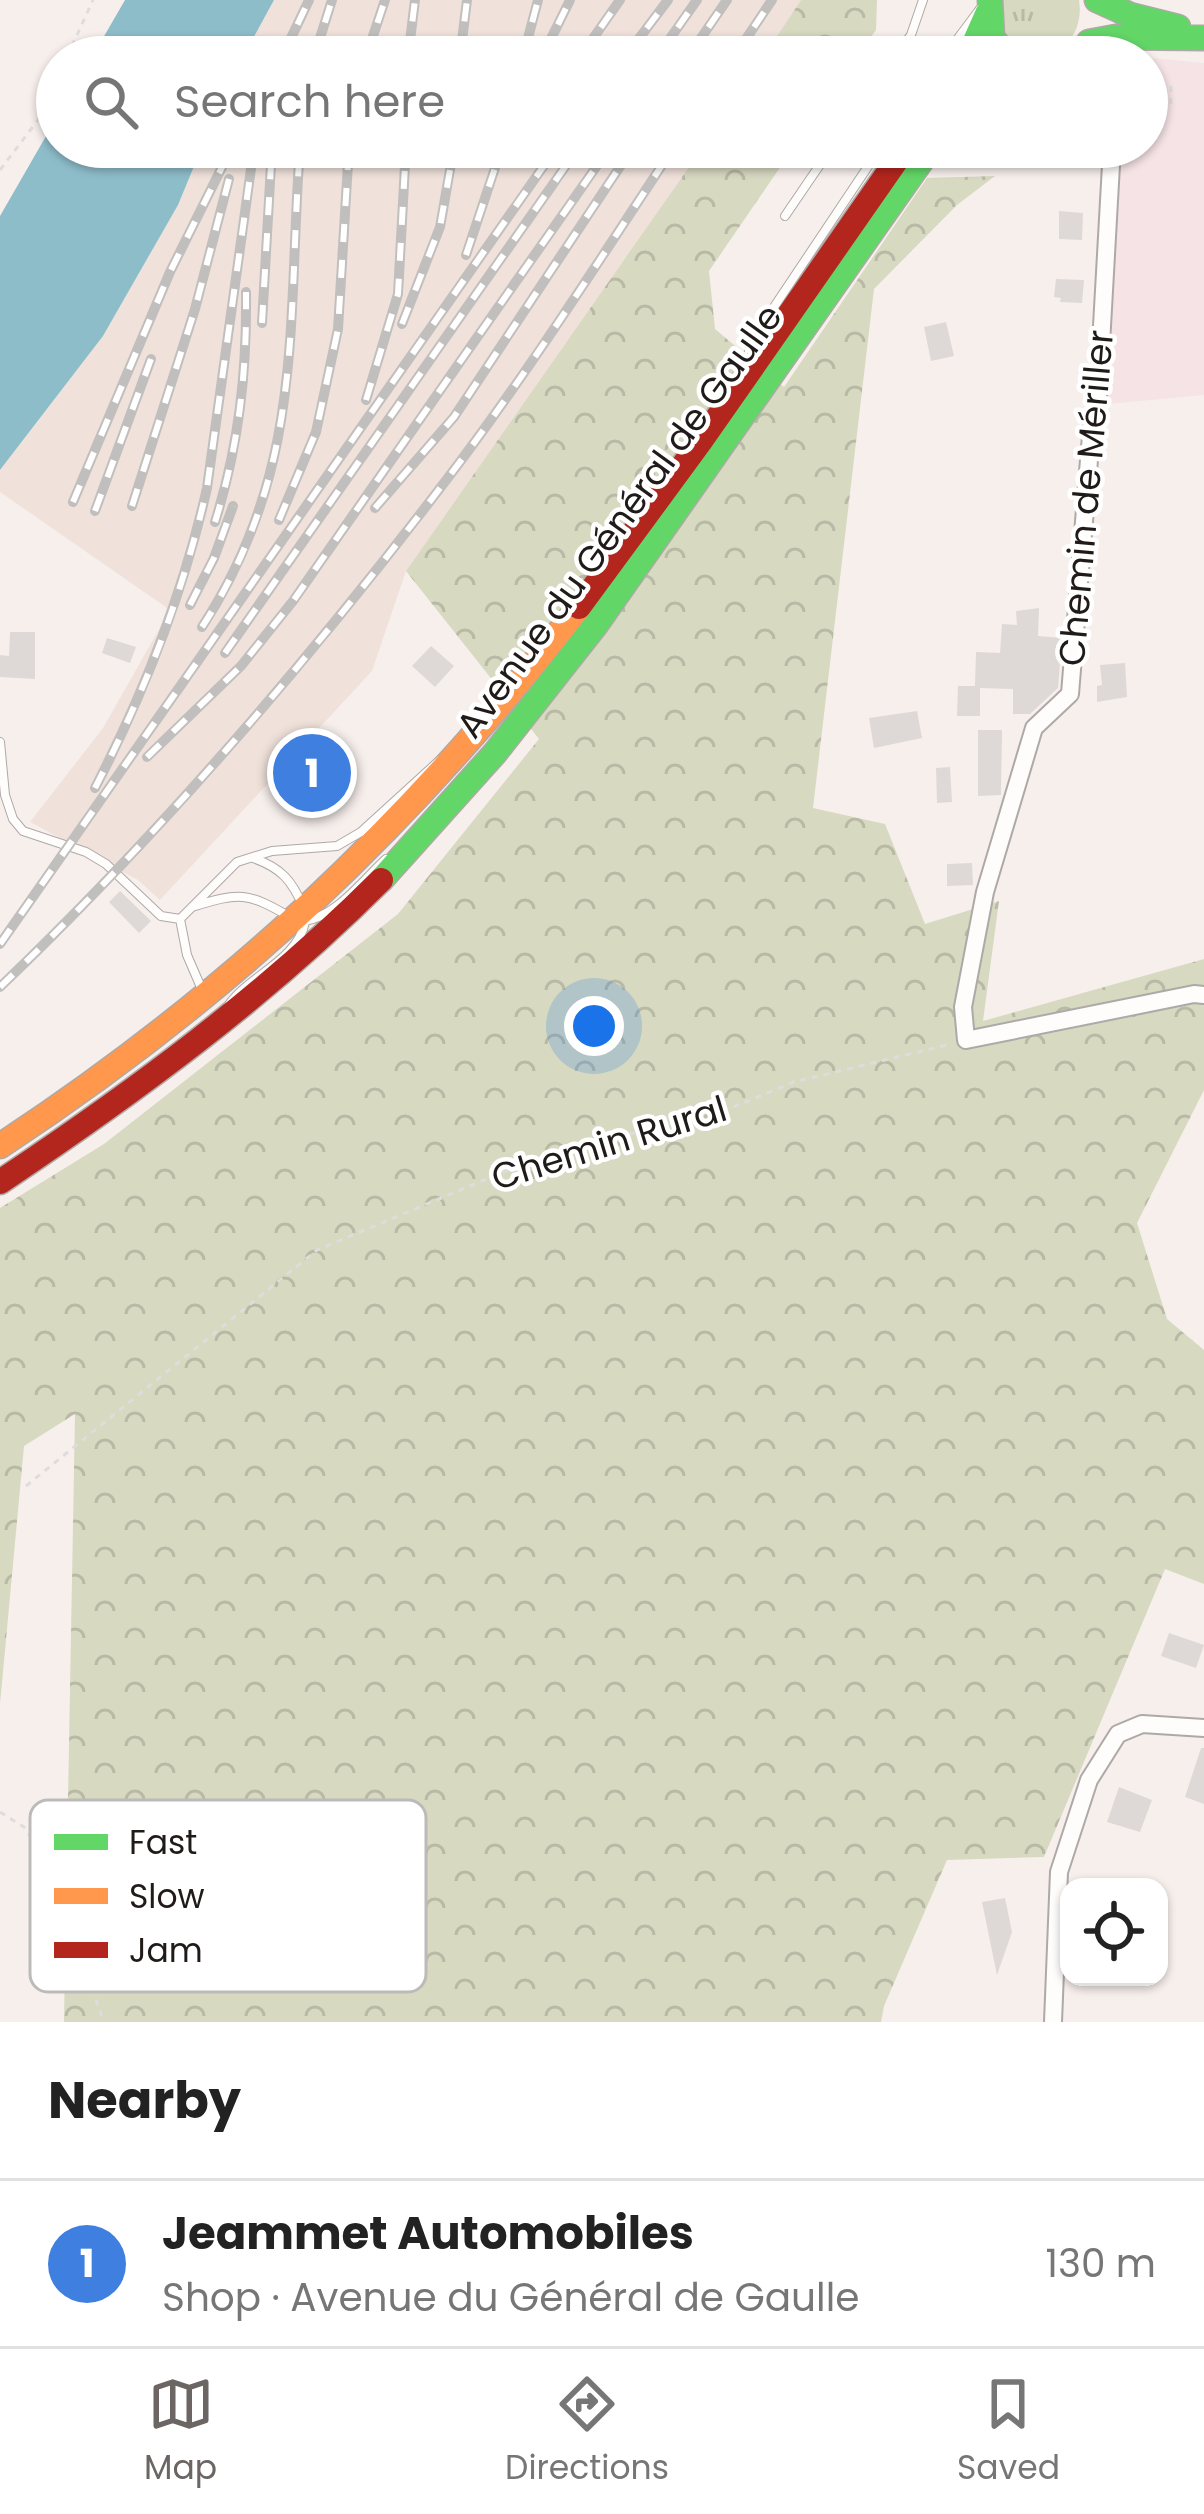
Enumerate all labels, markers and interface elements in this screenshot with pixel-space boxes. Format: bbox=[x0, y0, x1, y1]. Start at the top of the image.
search box bbox=[36, 36, 1168, 168]
icon: search bbox=[78, 69, 144, 135]
text: Search here bbox=[174, 70, 445, 133]
street label: Avenue du Général de Gaulle bbox=[444, 293, 794, 749]
street label: Chemin de Mériller bbox=[1046, 328, 1126, 668]
pin: 1 bbox=[273, 728, 351, 818]
your location bbox=[564, 996, 624, 1056]
street label: Chemin Rural bbox=[485, 1083, 733, 1203]
legend bbox=[30, 1800, 426, 1992]
text: Fast bbox=[129, 1819, 197, 1866]
text: Slow bbox=[129, 1873, 205, 1920]
map controls bbox=[1060, 1878, 1168, 1986]
button: locate bbox=[1060, 1878, 1168, 1986]
text: Jam bbox=[129, 1927, 203, 1974]
text: Nearby bbox=[48, 2064, 241, 2136]
text: Jeammet Automobiles bbox=[162, 2202, 694, 2265]
text: 1 bbox=[80, 2236, 94, 2291]
text: 130 m bbox=[1045, 2236, 1156, 2291]
text: Shop · Avenue du Général de Gaulle bbox=[162, 2270, 859, 2325]
tab: Map bbox=[144, 2371, 217, 2493]
tab: Directions bbox=[505, 2371, 669, 2493]
tab: Saved bbox=[957, 2371, 1060, 2493]

